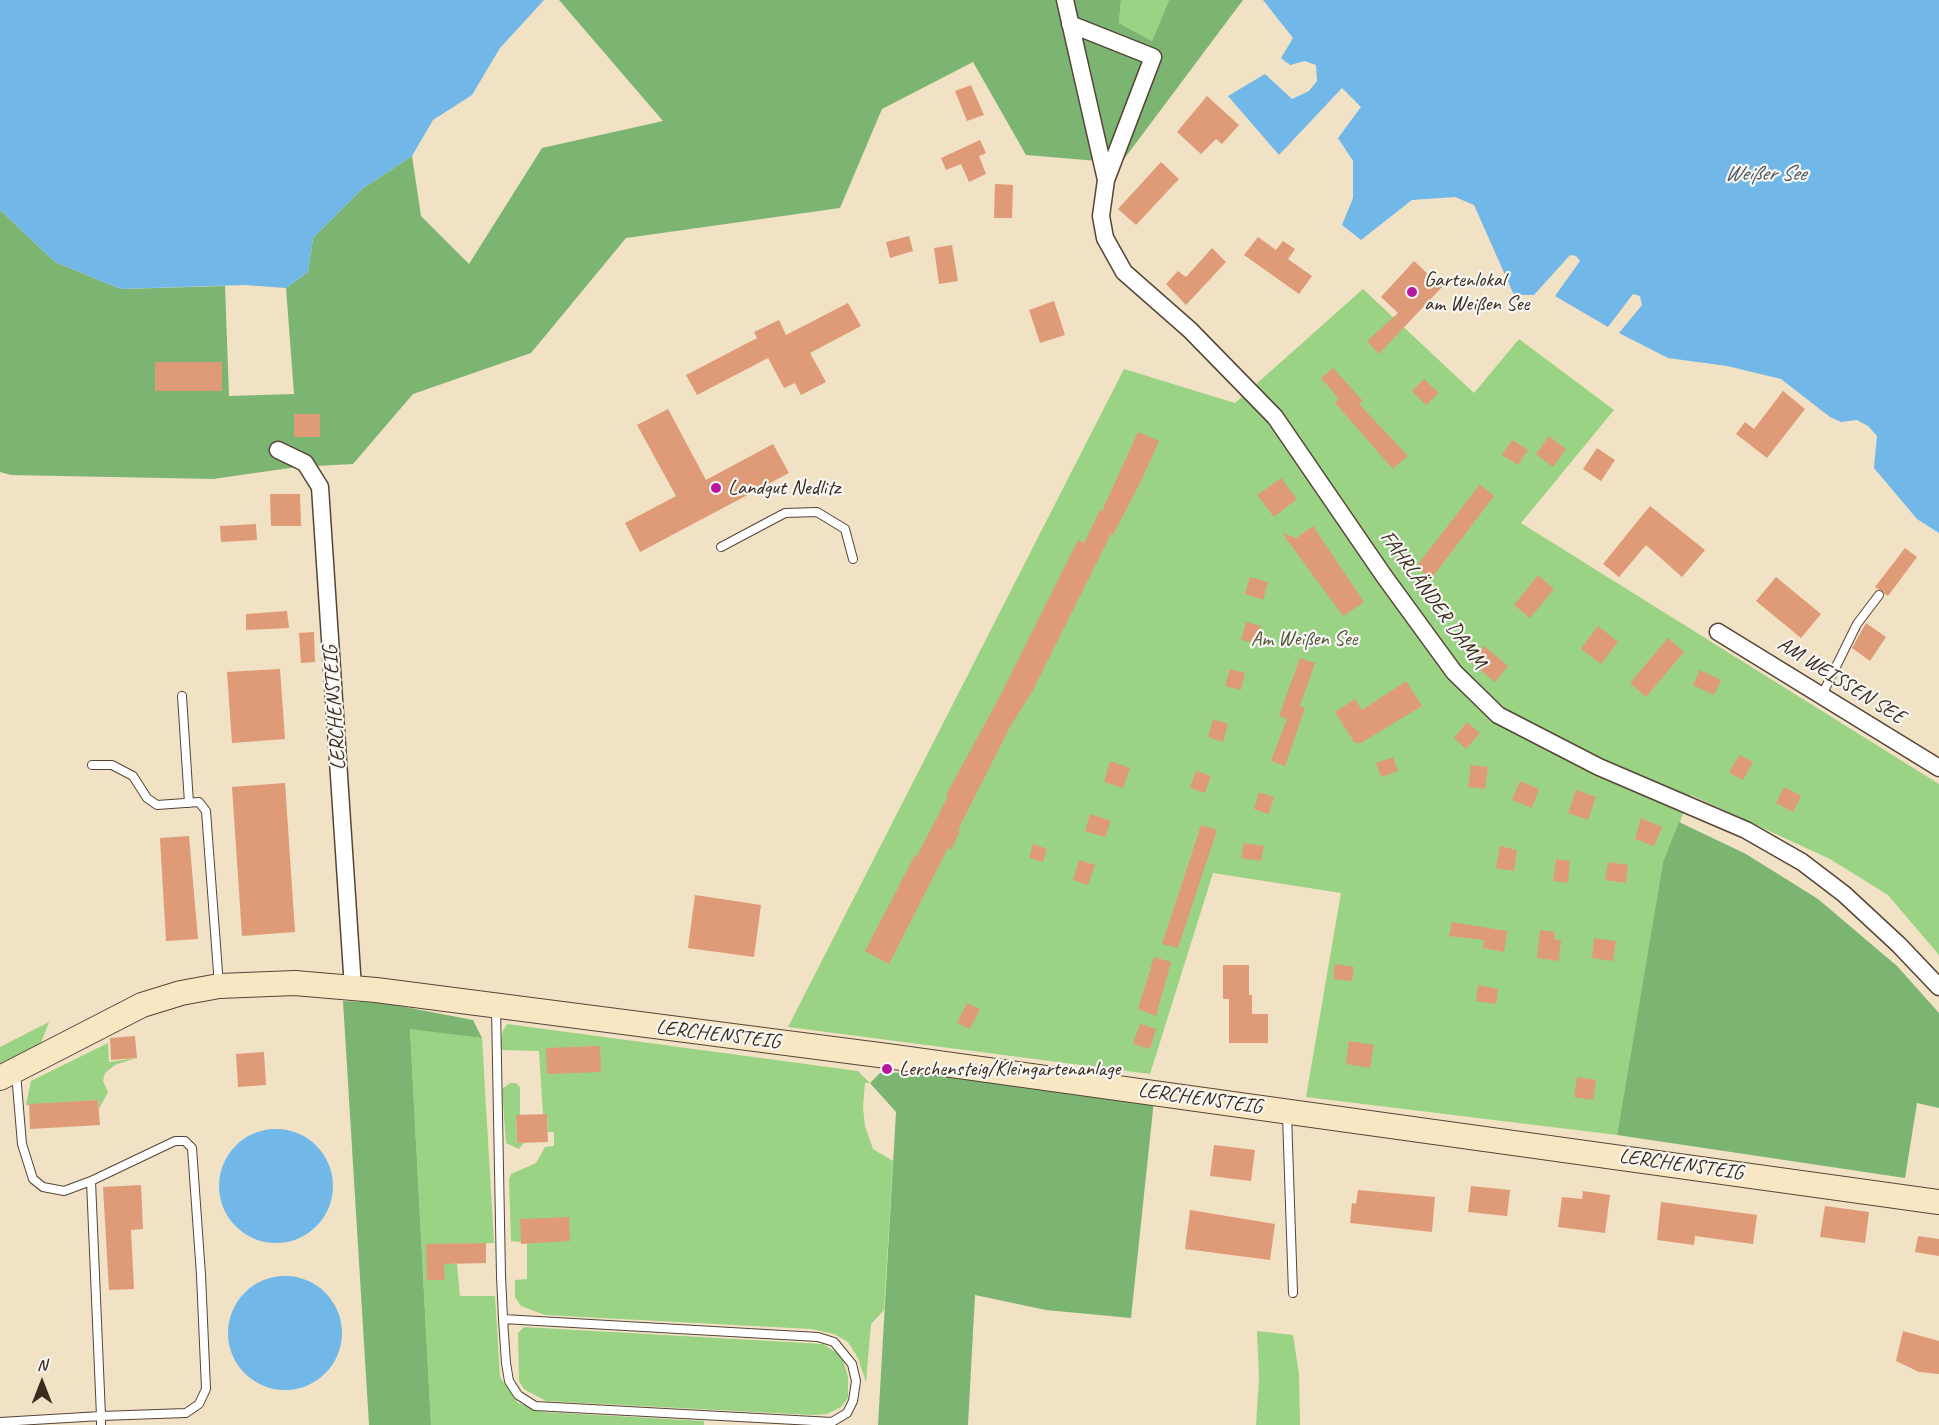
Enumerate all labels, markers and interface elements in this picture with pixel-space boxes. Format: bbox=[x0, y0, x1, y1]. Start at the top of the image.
water label: Weißer See bbox=[1724, 161, 1806, 187]
place label: Gartenlokal am Weißen See bbox=[1424, 267, 1529, 317]
marker: Gartenlokal am Weißen See bbox=[1405, 285, 1419, 299]
place label: Landgut Nedlitz bbox=[728, 475, 840, 501]
marker: Landgut Nedlitz bbox=[709, 481, 723, 495]
street label: FAHRLÄNDER DAMM bbox=[1374, 526, 1492, 674]
park label: Am Weißen See bbox=[1251, 626, 1357, 652]
street label: AM WEISSEN SEE bbox=[1773, 632, 1909, 730]
street label: LERCHENSTEIG bbox=[318, 645, 352, 771]
street label: LERCHENSTEIG bbox=[655, 1015, 781, 1055]
place label: Lerchensteig/Kleingartenanlage bbox=[899, 1056, 1120, 1082]
marker: Lerchensteig/Kleingartenanlage bbox=[880, 1062, 894, 1076]
street label: LERCHENSTEIG bbox=[1136, 1078, 1264, 1120]
street label: LERCHENSTEIG bbox=[1617, 1144, 1745, 1186]
north arrow bbox=[12, 1353, 72, 1413]
text: N bbox=[37, 1355, 47, 1375]

